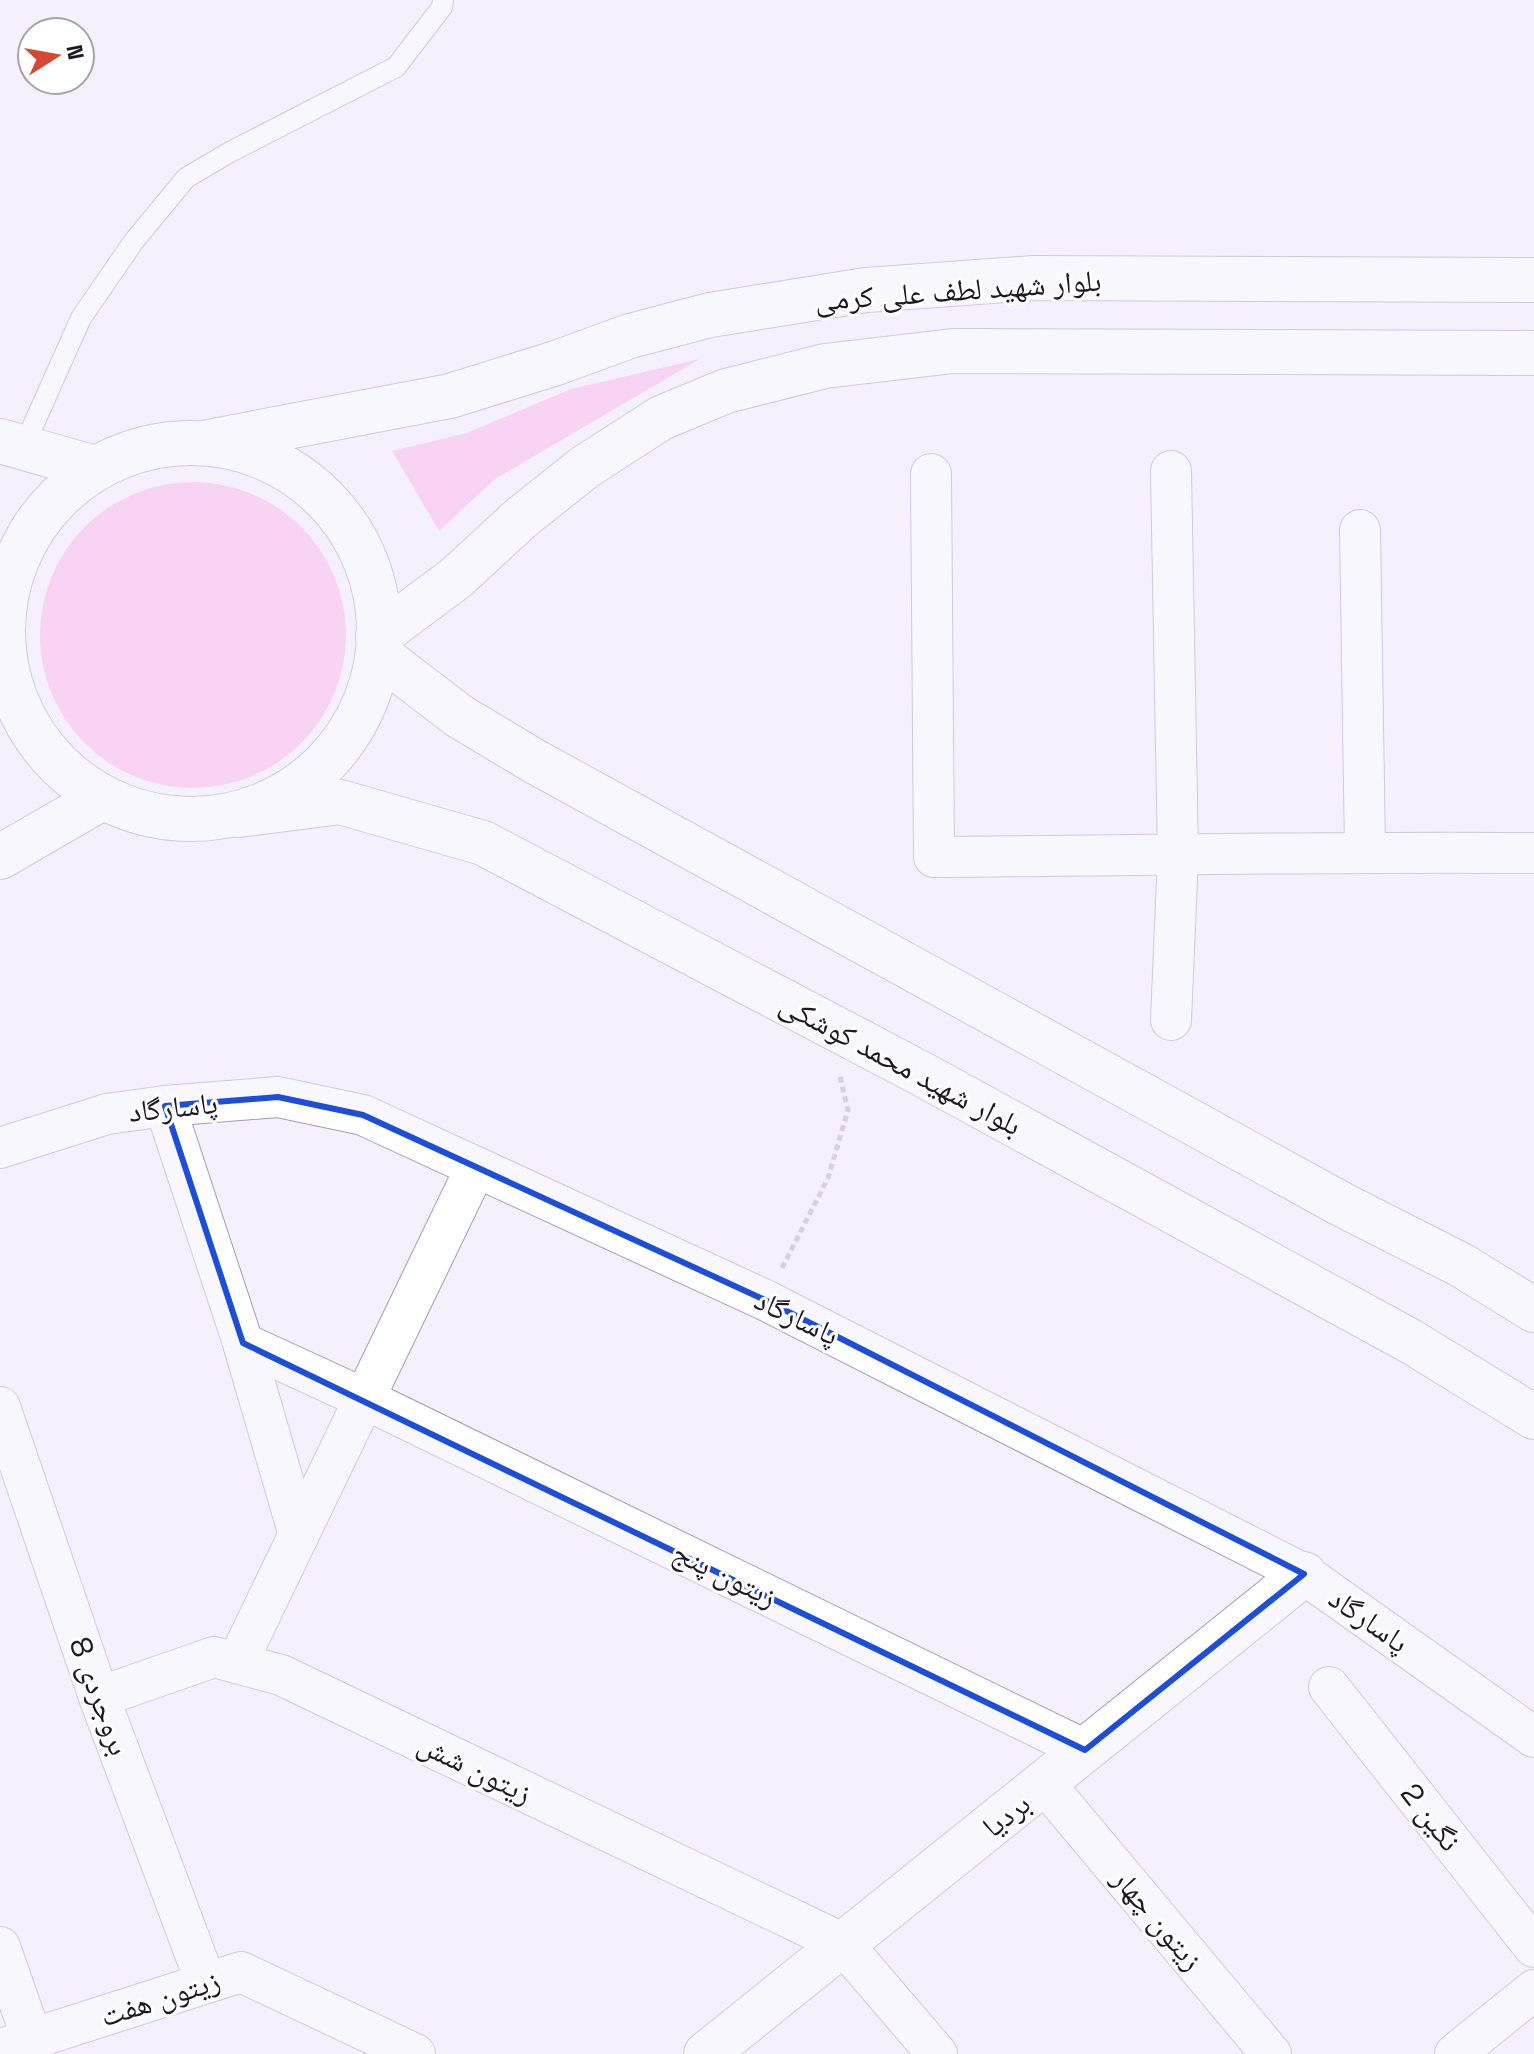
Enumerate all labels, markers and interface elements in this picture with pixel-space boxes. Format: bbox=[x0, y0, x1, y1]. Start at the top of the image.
north arrow bbox=[16, 16, 96, 96]
text: N bbox=[60, 42, 91, 62]
street label: بلوار شهید لطف علی کرمی bbox=[813, 261, 1103, 319]
street label: بلوار شهید محمد کوشکی bbox=[773, 984, 1029, 1144]
street label: پاسارگاد bbox=[127, 1083, 219, 1131]
street label: پاسارگاد bbox=[748, 1280, 846, 1354]
street label: زیتون پنج bbox=[667, 1532, 783, 1616]
street label: پاسارگاد bbox=[1321, 1578, 1417, 1662]
street label: بروجردی 8 bbox=[61, 1632, 139, 1760]
street label: زیتون شش bbox=[412, 1724, 538, 1812]
street label: نگین 2 bbox=[1392, 1775, 1470, 1859]
street label: بردیا bbox=[974, 1784, 1038, 1846]
street label: زیتون چهار bbox=[1103, 1859, 1212, 1978]
street label: زیتون هفت bbox=[95, 1960, 225, 2036]

